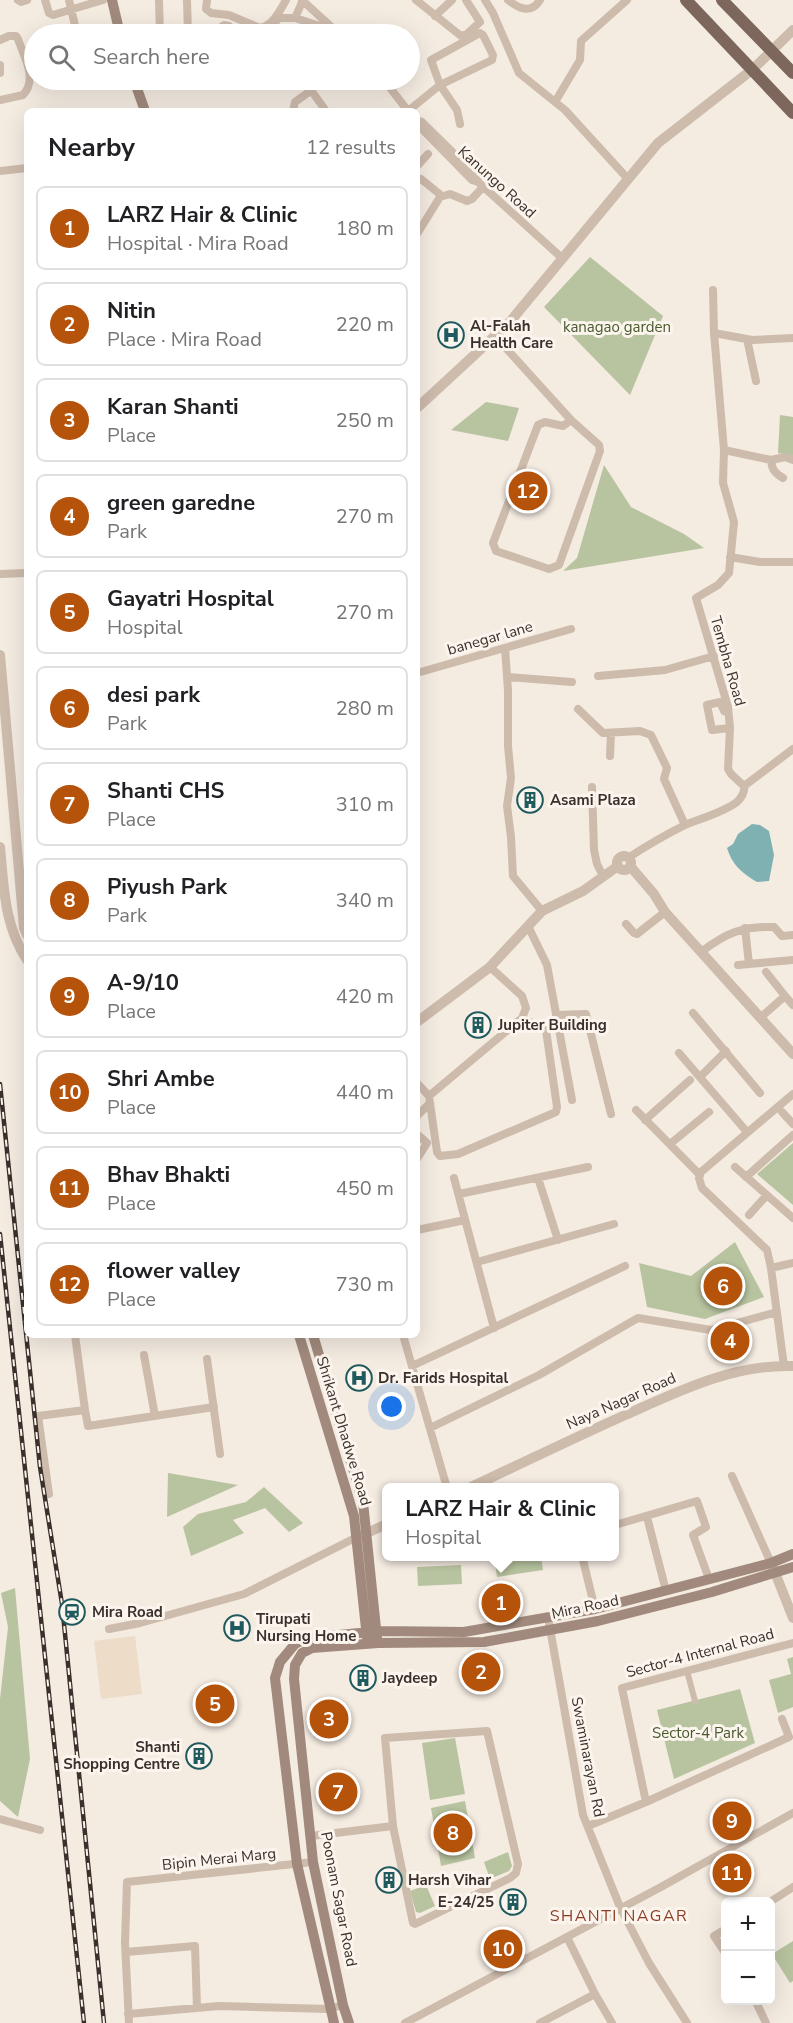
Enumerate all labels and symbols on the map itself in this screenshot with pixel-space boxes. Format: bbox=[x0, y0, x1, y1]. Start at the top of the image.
street label: Kanungo Road bbox=[454, 142, 540, 222]
place label: Al-Falah Health Care bbox=[470, 316, 553, 353]
park label: kanagao garden bbox=[563, 317, 671, 337]
hospital icon: Al-Falah Health Care bbox=[436, 320, 466, 350]
pin: 12 bbox=[508, 468, 548, 514]
street label: Tembha Road bbox=[706, 614, 750, 708]
street label: banegar lane bbox=[445, 616, 535, 660]
building icon: Asami Plaza bbox=[515, 785, 545, 815]
place label: Asami Plaza bbox=[550, 790, 636, 810]
building icon: Jupiter Building bbox=[463, 1010, 493, 1040]
place label: Jupiter Building bbox=[497, 1015, 607, 1035]
pin: 6 bbox=[704, 1264, 742, 1308]
pin: 4 bbox=[710, 1318, 750, 1364]
street label: Shrikant Dhadwe Road bbox=[312, 1354, 376, 1508]
hospital icon: Dr. Farids Hospital bbox=[344, 1363, 374, 1393]
place label: Dr. Farids Hospital bbox=[378, 1368, 508, 1388]
street label: Naya Nagar Road bbox=[563, 1368, 679, 1434]
your location bbox=[377, 1392, 406, 1421]
pin: 1 bbox=[482, 1580, 520, 1626]
street label: Mira Road bbox=[550, 1590, 620, 1624]
station icon: Mira Road bbox=[57, 1597, 87, 1627]
place label: Mira Road bbox=[92, 1602, 163, 1622]
place label: Tirupati Nursing Home bbox=[256, 1609, 356, 1646]
hospital icon: Tirupati Nursing Home bbox=[222, 1613, 252, 1643]
street label: Sector-4 Internal Road bbox=[624, 1624, 776, 1682]
pin: 2 bbox=[462, 1650, 500, 1694]
building icon: Jaydeep bbox=[348, 1663, 378, 1693]
place label: Jaydeep bbox=[381, 1668, 437, 1688]
pin: 5 bbox=[196, 1682, 234, 1726]
street label: Swaminarayan Rd bbox=[567, 1695, 609, 1819]
pin: 3 bbox=[310, 1696, 348, 1742]
park label: Sector-4 Park bbox=[652, 1723, 744, 1743]
place label: Shanti Shopping Centre bbox=[63, 1737, 180, 1774]
building icon: Shanti Shopping Centre bbox=[184, 1741, 214, 1771]
pin: 7 bbox=[318, 1770, 358, 1814]
pin: 9 bbox=[712, 1798, 752, 1844]
pin: 8 bbox=[434, 1810, 472, 1856]
street label: Poonam Sagar Road bbox=[316, 1830, 362, 1968]
street label: Bipin Merai Marg bbox=[161, 1843, 277, 1875]
pin: 11 bbox=[712, 1850, 752, 1896]
building icon: Harsh Vihar bbox=[374, 1865, 404, 1895]
place label: Harsh Vihar bbox=[408, 1870, 491, 1890]
building icon: E-24/25 bbox=[498, 1887, 528, 1917]
place label: E-24/25 bbox=[438, 1892, 494, 1912]
district label: SHANTI NAGAR bbox=[550, 1905, 688, 1927]
pin: 10 bbox=[484, 1926, 522, 1972]

